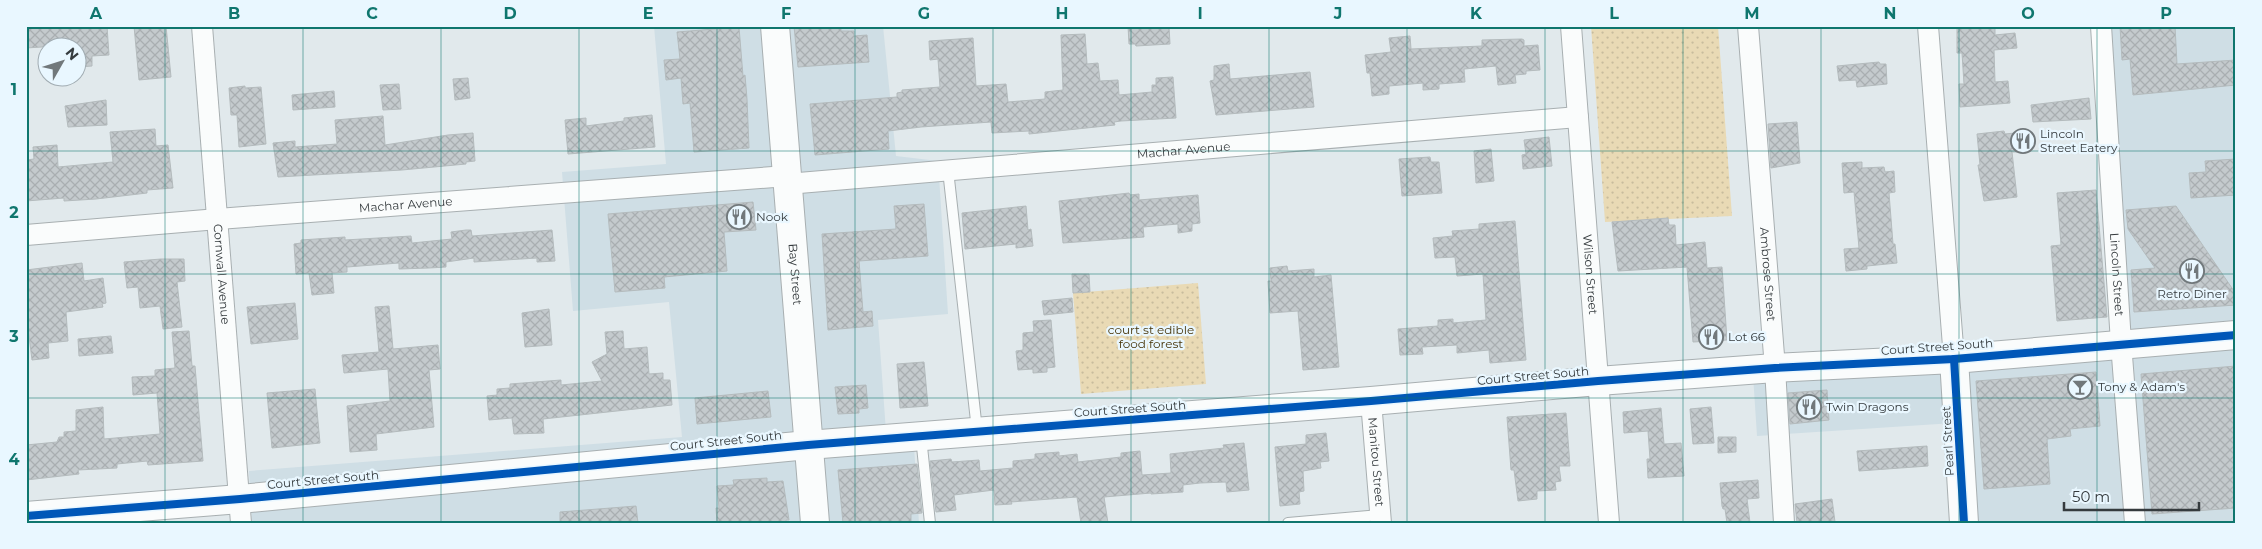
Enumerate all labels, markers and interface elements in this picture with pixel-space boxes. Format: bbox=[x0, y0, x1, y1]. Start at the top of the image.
text: A bbox=[89, 4, 103, 23]
text: B bbox=[228, 4, 240, 23]
text: C bbox=[366, 4, 378, 23]
text: D bbox=[503, 4, 517, 23]
text: E bbox=[643, 4, 653, 23]
text: F bbox=[781, 4, 791, 23]
text: G bbox=[918, 4, 930, 23]
text: H bbox=[1056, 4, 1068, 23]
text: I bbox=[1197, 4, 1203, 23]
text: J bbox=[1333, 4, 1342, 23]
text: K bbox=[1470, 4, 1483, 23]
text: L bbox=[1609, 4, 1619, 23]
text: M bbox=[1744, 4, 1760, 23]
text: N bbox=[1884, 4, 1896, 23]
text: O bbox=[2021, 4, 2035, 23]
text: P bbox=[2160, 4, 2172, 23]
north arrow bbox=[38, 38, 88, 88]
text: N bbox=[62, 44, 83, 64]
text: 1 bbox=[11, 80, 17, 99]
place label: Lincoln Street Eatery bbox=[2040, 126, 2118, 155]
restaurant icon: Lincoln Street Eatery bbox=[2010, 128, 2036, 154]
street label: Machar Avenue bbox=[1136, 138, 1231, 161]
street label: Machar Avenue bbox=[358, 193, 453, 215]
text: 2 bbox=[9, 203, 19, 222]
restaurant icon: Nook bbox=[726, 204, 752, 230]
place label: Nook bbox=[756, 209, 789, 224]
street label: Cornwall Avenue bbox=[211, 223, 233, 325]
street label: Ambrose Street bbox=[1757, 227, 1779, 322]
street label: Lincoln Street bbox=[2107, 232, 2127, 317]
street label: Wilson Street bbox=[1580, 233, 1601, 315]
street label: Bay Street bbox=[786, 243, 805, 306]
restaurant icon: Retro Diner bbox=[2179, 258, 2205, 284]
place label: Retro Diner bbox=[2157, 286, 2227, 301]
park label: court st edible food forest bbox=[1108, 322, 1194, 351]
restaurant icon: Lot 66 bbox=[1698, 324, 1724, 350]
text: 3 bbox=[8, 327, 19, 346]
place label: Lot 66 bbox=[1728, 329, 1765, 344]
street label: Court Street South bbox=[1880, 335, 1993, 358]
street label: Court Street South bbox=[1476, 363, 1590, 388]
bar icon: Tony & Adam's bbox=[2067, 374, 2093, 400]
place label: Tony & Adam's bbox=[2098, 379, 2185, 394]
restaurant icon: Twin Dragons bbox=[1796, 394, 1822, 420]
street label: Court Street South bbox=[1073, 397, 1186, 420]
place label: Twin Dragons bbox=[1826, 399, 1909, 414]
street label: Pearl Street bbox=[1938, 406, 1957, 476]
street label: Manitou Street bbox=[1365, 417, 1388, 507]
street label: Court Street South bbox=[669, 427, 783, 454]
text: 4 bbox=[8, 450, 20, 469]
street label: Court Street South bbox=[266, 467, 380, 492]
scale bar bbox=[2064, 479, 2200, 511]
text: 50 m bbox=[2072, 487, 2110, 506]

